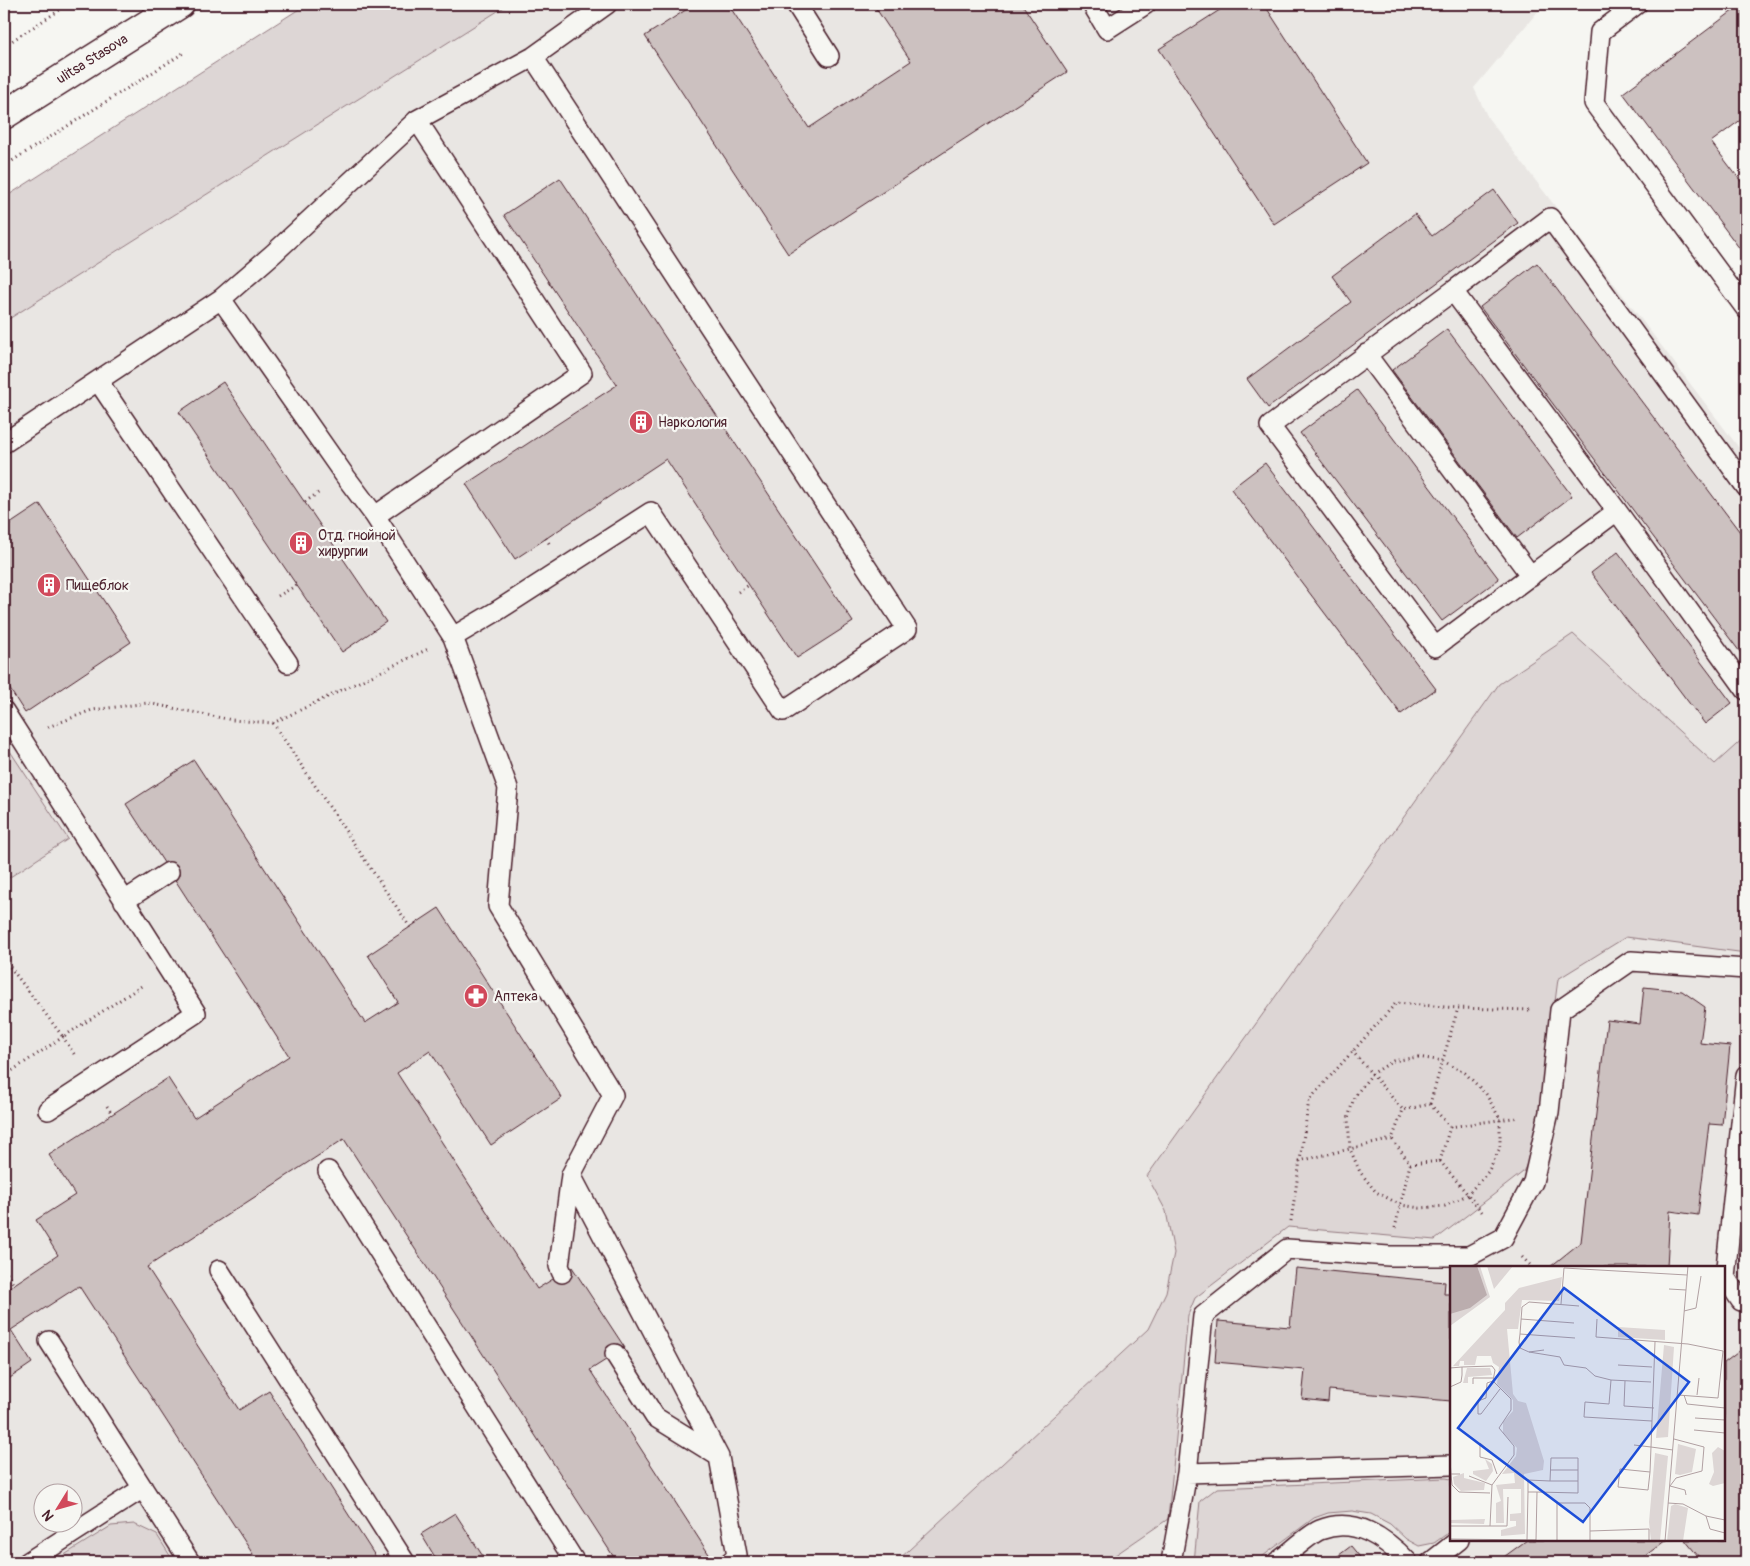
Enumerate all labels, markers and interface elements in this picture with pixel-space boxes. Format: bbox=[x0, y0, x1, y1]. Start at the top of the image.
street label: ulitsa Stasova bbox=[53, 30, 131, 88]
building icon: Наркология bbox=[628, 409, 654, 435]
place label: Наркология bbox=[658, 414, 727, 431]
place label: Отд. гнойной хирургии bbox=[318, 527, 396, 560]
building icon: Отд. гнойной хирургии bbox=[288, 530, 314, 556]
building icon: Пищеблок bbox=[36, 572, 62, 598]
place label: Пищеблок bbox=[66, 577, 129, 594]
pharmacy icon: Аптека bbox=[463, 983, 489, 1009]
place label: Аптека bbox=[494, 988, 538, 1005]
inset map bbox=[1450, 1266, 1725, 1541]
north arrow bbox=[32, 1484, 82, 1534]
text: N bbox=[38, 1507, 58, 1524]

